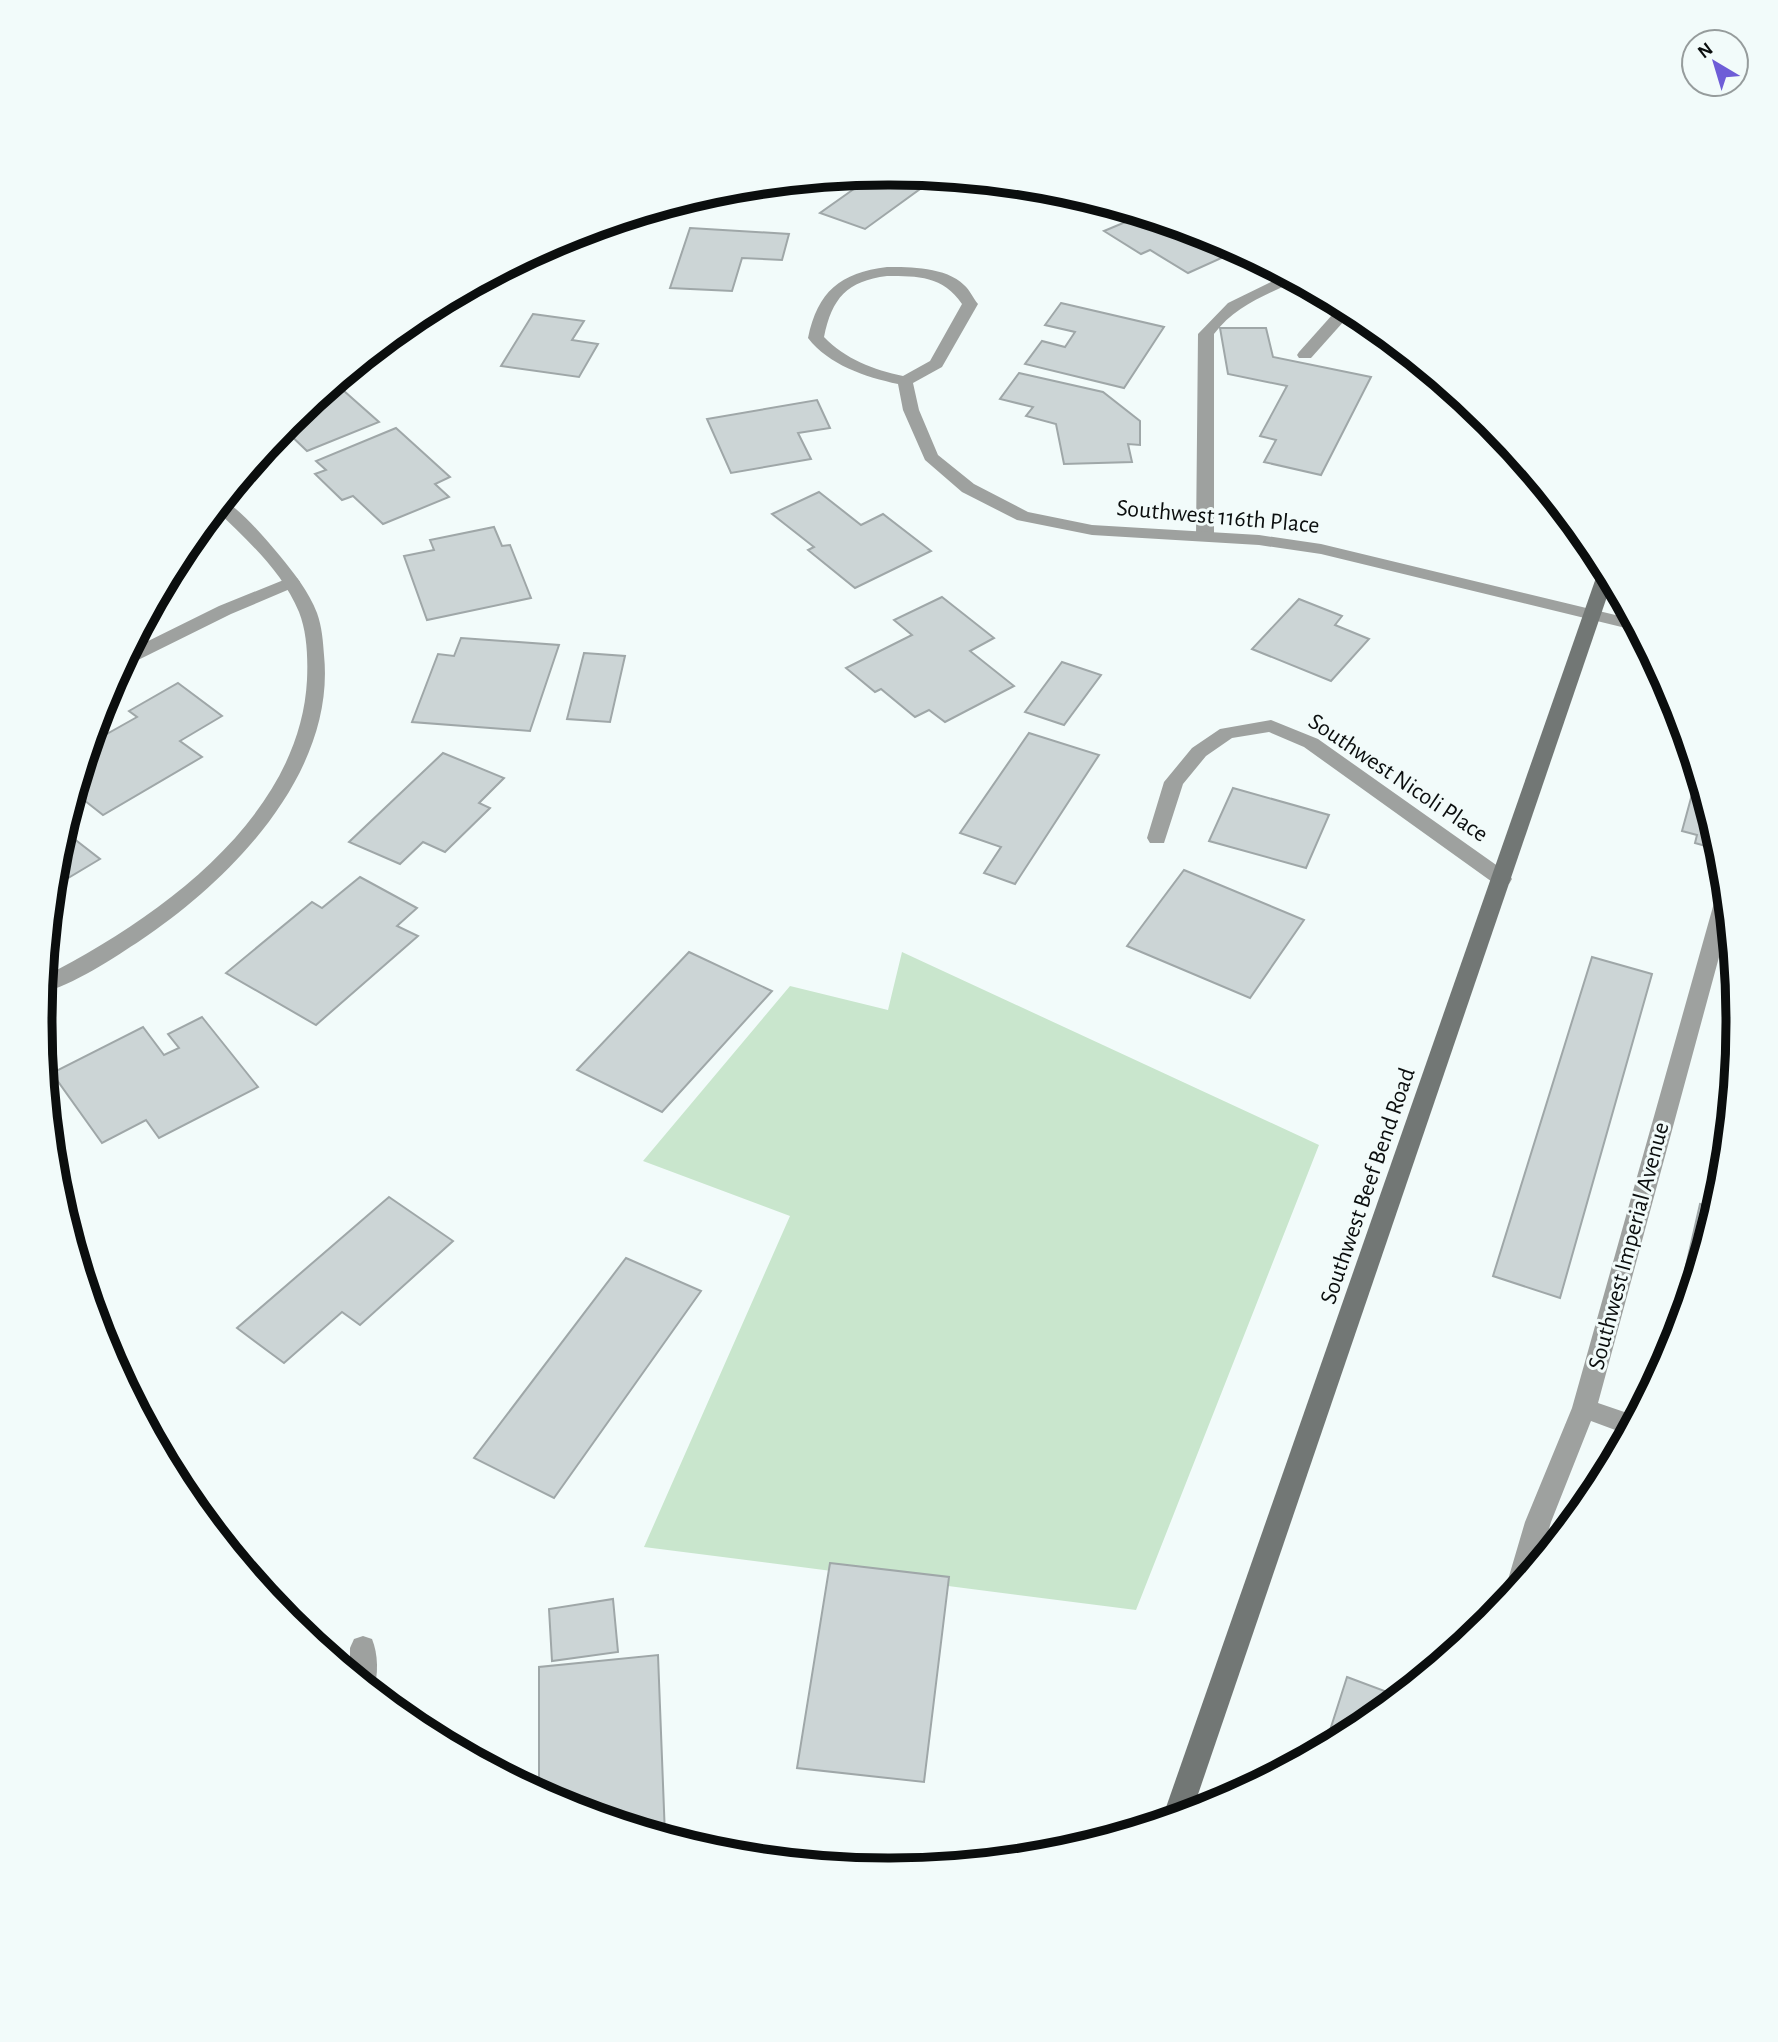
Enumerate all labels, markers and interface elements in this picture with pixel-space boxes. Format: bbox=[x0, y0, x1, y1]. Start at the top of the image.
north arrow bbox=[1680, 28, 1750, 98]
text: N bbox=[1694, 39, 1717, 62]
street label: Southwest 116th Place bbox=[1116, 496, 1320, 538]
street label: Southwest Nicoli Place bbox=[1304, 709, 1492, 847]
street label: Southwest Beef Bend Road bbox=[1316, 1065, 1420, 1307]
street label: Southwest Imperial Avenue bbox=[1584, 1120, 1674, 1372]

